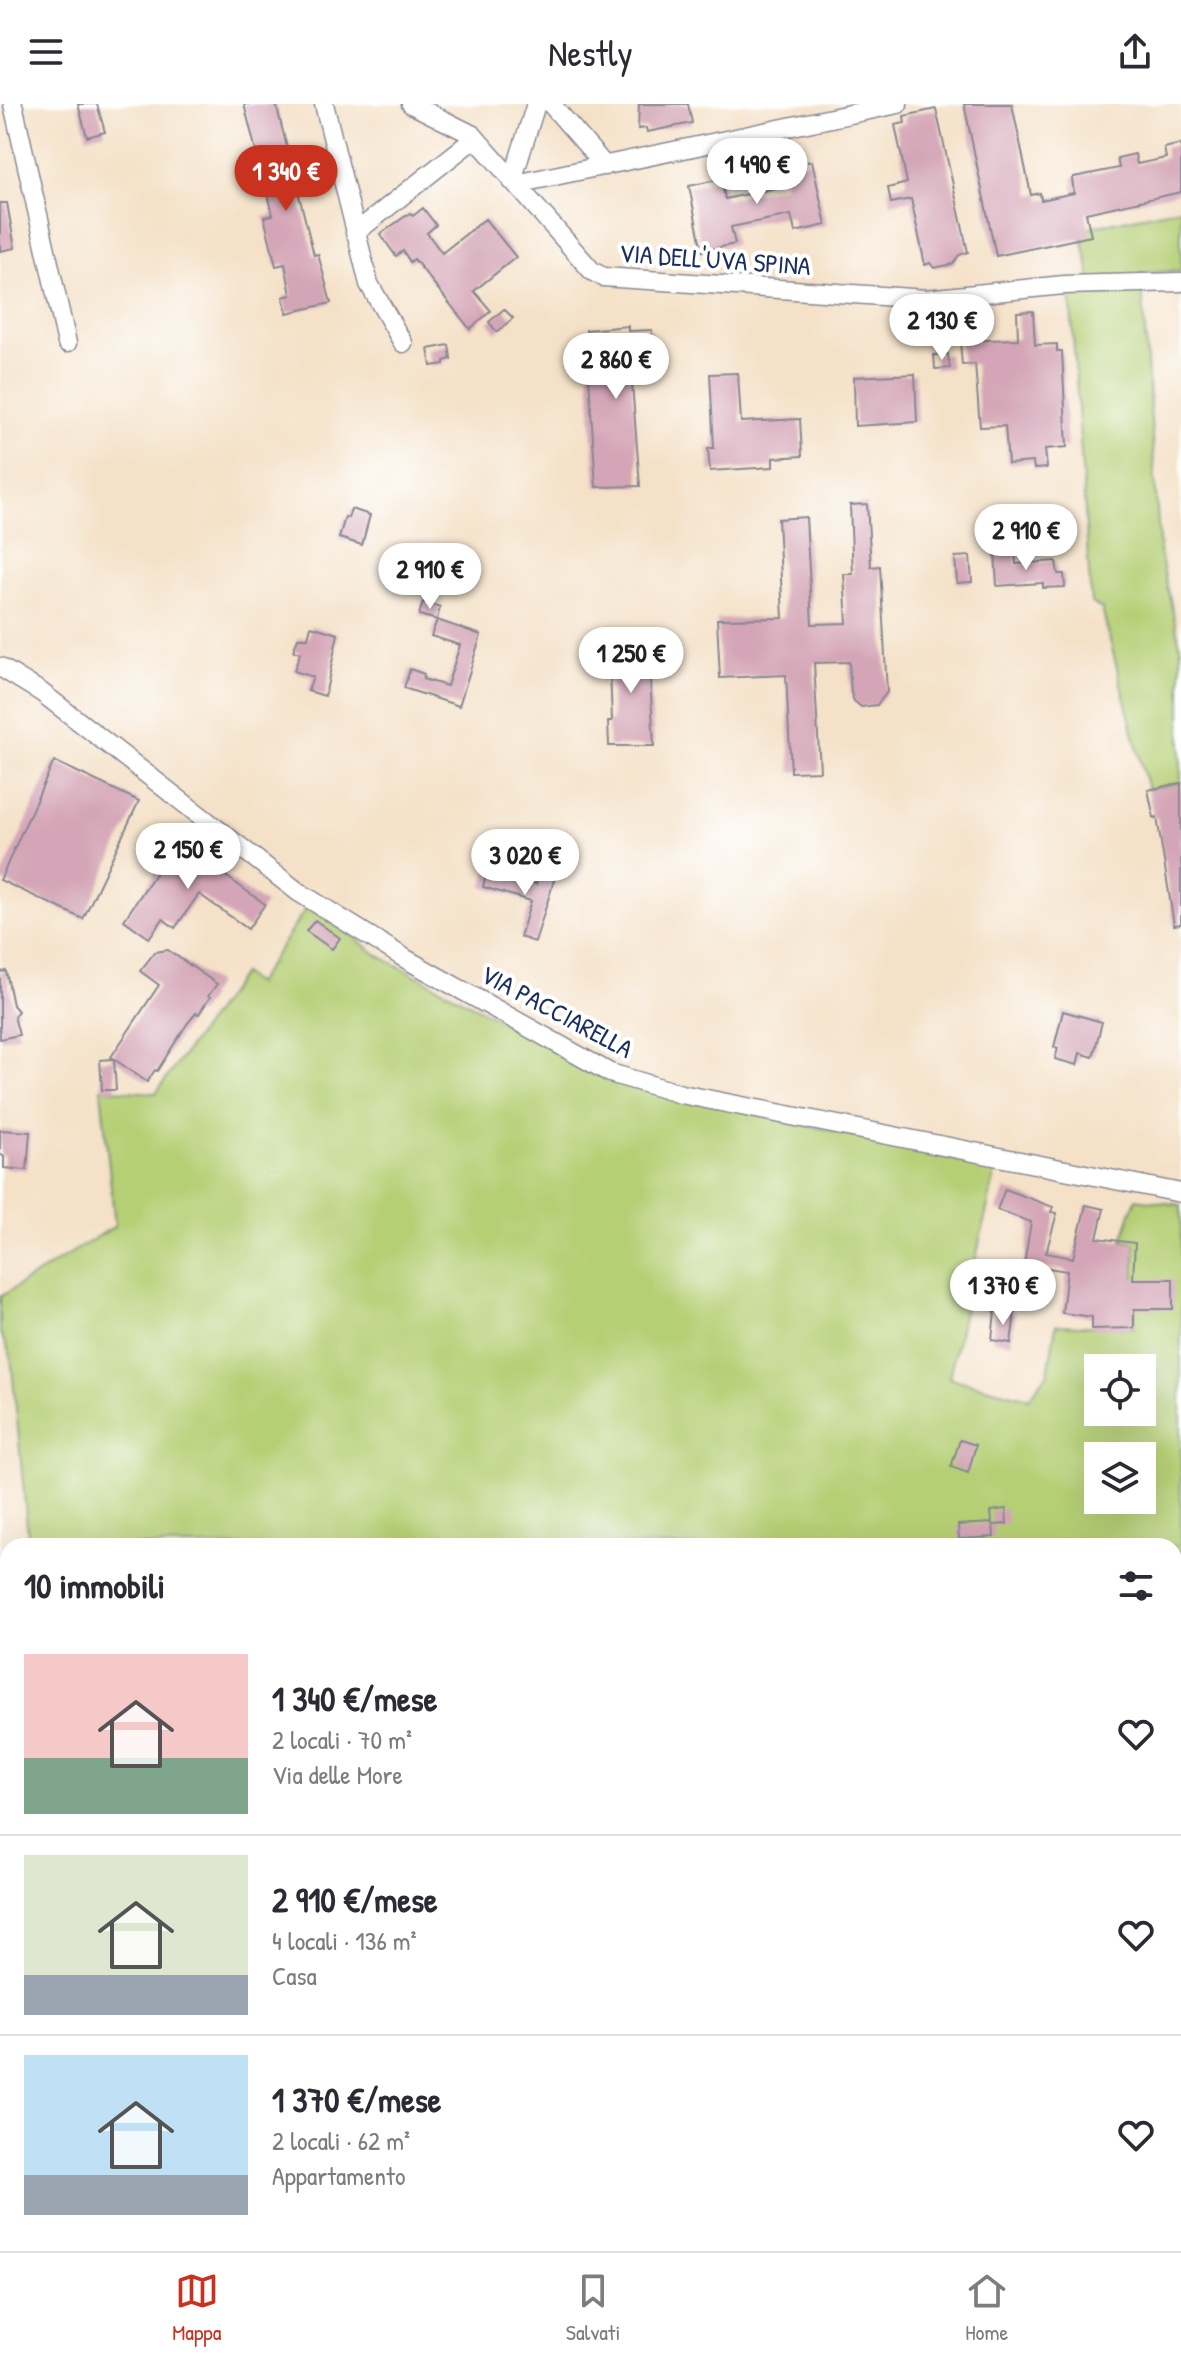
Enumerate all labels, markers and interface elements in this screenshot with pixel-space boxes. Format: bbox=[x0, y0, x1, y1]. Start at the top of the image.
text: Nestly bbox=[548, 28, 633, 77]
icon: menu bbox=[24, 30, 68, 74]
icon: share bbox=[1113, 30, 1157, 74]
pin: 1 490 € bbox=[683, 138, 831, 206]
pin: 1 340 € bbox=[212, 145, 360, 213]
text: 1 490 € bbox=[725, 146, 789, 181]
text: 1 340 € bbox=[253, 153, 319, 188]
street label: VIA DELL'UVA SPINA bbox=[618, 235, 812, 283]
pin: 2 130 € bbox=[868, 294, 1016, 362]
text: 2 130 € bbox=[907, 302, 977, 337]
pin: 2 860 € bbox=[542, 333, 690, 401]
text: 2 860 € bbox=[581, 341, 651, 376]
pin: 2 910 € bbox=[952, 504, 1100, 572]
text: 2 910 € bbox=[992, 512, 1060, 547]
pin: 2 910 € bbox=[356, 543, 504, 611]
text: 2 910 € bbox=[396, 551, 464, 586]
pin: 1 250 € bbox=[557, 627, 705, 695]
text: 1 250 € bbox=[597, 635, 665, 670]
pin: 2 150 € bbox=[114, 823, 262, 891]
pin: 3 020 € bbox=[451, 829, 599, 897]
text: 2 150 € bbox=[154, 831, 222, 866]
text: 3 020 € bbox=[489, 837, 561, 872]
street label: VIA PACCIARELLA bbox=[475, 956, 639, 1066]
pin: 1 370 € bbox=[929, 1259, 1077, 1327]
text: 1 370 € bbox=[968, 1267, 1038, 1302]
map controls bbox=[1084, 1354, 1156, 1514]
button: locate bbox=[1084, 1354, 1156, 1426]
button: layers bbox=[1084, 1442, 1156, 1514]
text: 10 immobili bbox=[24, 1563, 165, 1609]
icon: filters bbox=[1114, 1564, 1158, 1608]
text: 1 340 €/mese bbox=[272, 1676, 437, 1722]
icon: home bbox=[88, 1686, 184, 1782]
icon: heart bbox=[1114, 1712, 1158, 1756]
text: 2 locali · 70 m² bbox=[272, 1722, 412, 1757]
text: Via delle More bbox=[272, 1757, 403, 1792]
text: 2 910 €/mese bbox=[272, 1877, 438, 1923]
icon: home bbox=[88, 1887, 184, 1983]
icon: heart bbox=[1114, 1913, 1158, 1957]
text: 4 locali · 136 m² bbox=[272, 1923, 416, 1958]
text: Casa bbox=[272, 1958, 317, 1993]
text: 1 370 €/mese bbox=[272, 2077, 441, 2123]
icon: home bbox=[88, 2087, 184, 2183]
icon: heart bbox=[1114, 2113, 1158, 2157]
text: 2 locali · 62 m² bbox=[272, 2123, 410, 2158]
text: Appartamento bbox=[272, 2158, 405, 2193]
tab: Mappa bbox=[172, 2269, 221, 2347]
tab: Salvati bbox=[566, 2269, 620, 2347]
tab: Home bbox=[965, 2269, 1009, 2347]

